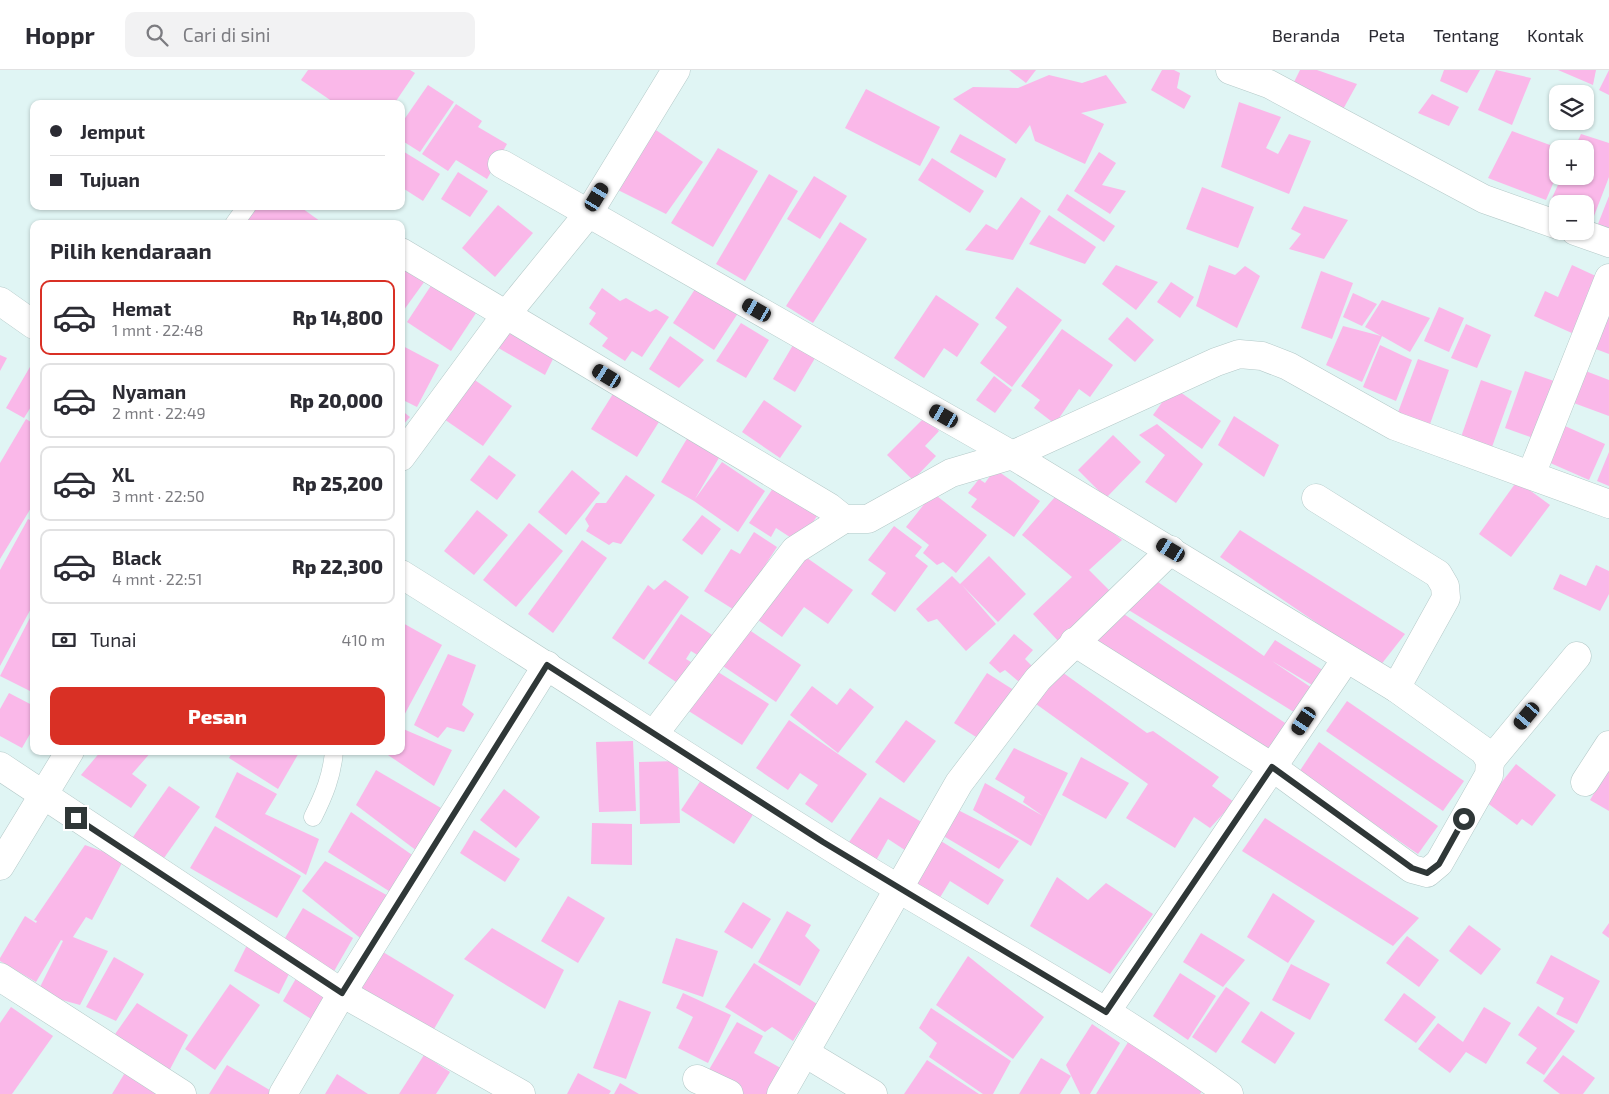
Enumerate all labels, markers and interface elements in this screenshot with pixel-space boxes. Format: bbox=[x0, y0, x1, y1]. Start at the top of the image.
search box bbox=[125, 12, 475, 57]
text: Hoppr bbox=[25, 20, 95, 49]
icon: search bbox=[143, 21, 171, 49]
text: Cari di sini bbox=[183, 23, 271, 46]
text: Beranda bbox=[1272, 24, 1340, 46]
text: Peta bbox=[1368, 24, 1405, 46]
text: Tentang bbox=[1433, 24, 1499, 46]
text: Kontak bbox=[1527, 24, 1584, 46]
map controls bbox=[1549, 85, 1594, 240]
button: layers bbox=[1549, 85, 1594, 130]
text: Jemput bbox=[80, 120, 145, 143]
button: + bbox=[1549, 140, 1594, 185]
text: Tujuan bbox=[80, 168, 140, 191]
car bbox=[582, 180, 611, 214]
button: − bbox=[1549, 195, 1594, 240]
text: Pilih kendaraan bbox=[50, 237, 212, 263]
icon: car bbox=[52, 295, 97, 340]
car bbox=[740, 296, 773, 324]
text: Hemat bbox=[112, 297, 171, 320]
text: Rp 14,800 bbox=[293, 306, 383, 329]
text: 1 mnt · 22:48 bbox=[112, 320, 204, 339]
car bbox=[590, 362, 623, 390]
icon: car bbox=[52, 378, 97, 423]
text: Nyaman bbox=[112, 380, 186, 403]
text: Rp 20,000 bbox=[290, 389, 383, 412]
car bbox=[927, 402, 960, 430]
text: 2 mnt · 22:49 bbox=[112, 403, 206, 422]
icon: car bbox=[52, 461, 97, 506]
text: XL bbox=[112, 463, 134, 486]
text: Rp 25,200 bbox=[292, 472, 383, 495]
text: 3 mnt · 22:50 bbox=[112, 486, 205, 505]
car bbox=[1154, 536, 1187, 564]
icon: car bbox=[52, 544, 97, 589]
text: Black bbox=[112, 546, 162, 569]
text: Rp 22,300 bbox=[292, 555, 383, 578]
text: 4 mnt · 22:51 bbox=[112, 569, 202, 588]
icon: cash bbox=[50, 626, 78, 654]
text: Tunai bbox=[90, 628, 136, 651]
text: 410 m bbox=[342, 630, 385, 649]
button: Pesan bbox=[50, 687, 385, 745]
car bbox=[1511, 700, 1542, 732]
car bbox=[1289, 704, 1318, 738]
route end bbox=[65, 807, 87, 829]
route start bbox=[1453, 808, 1475, 830]

